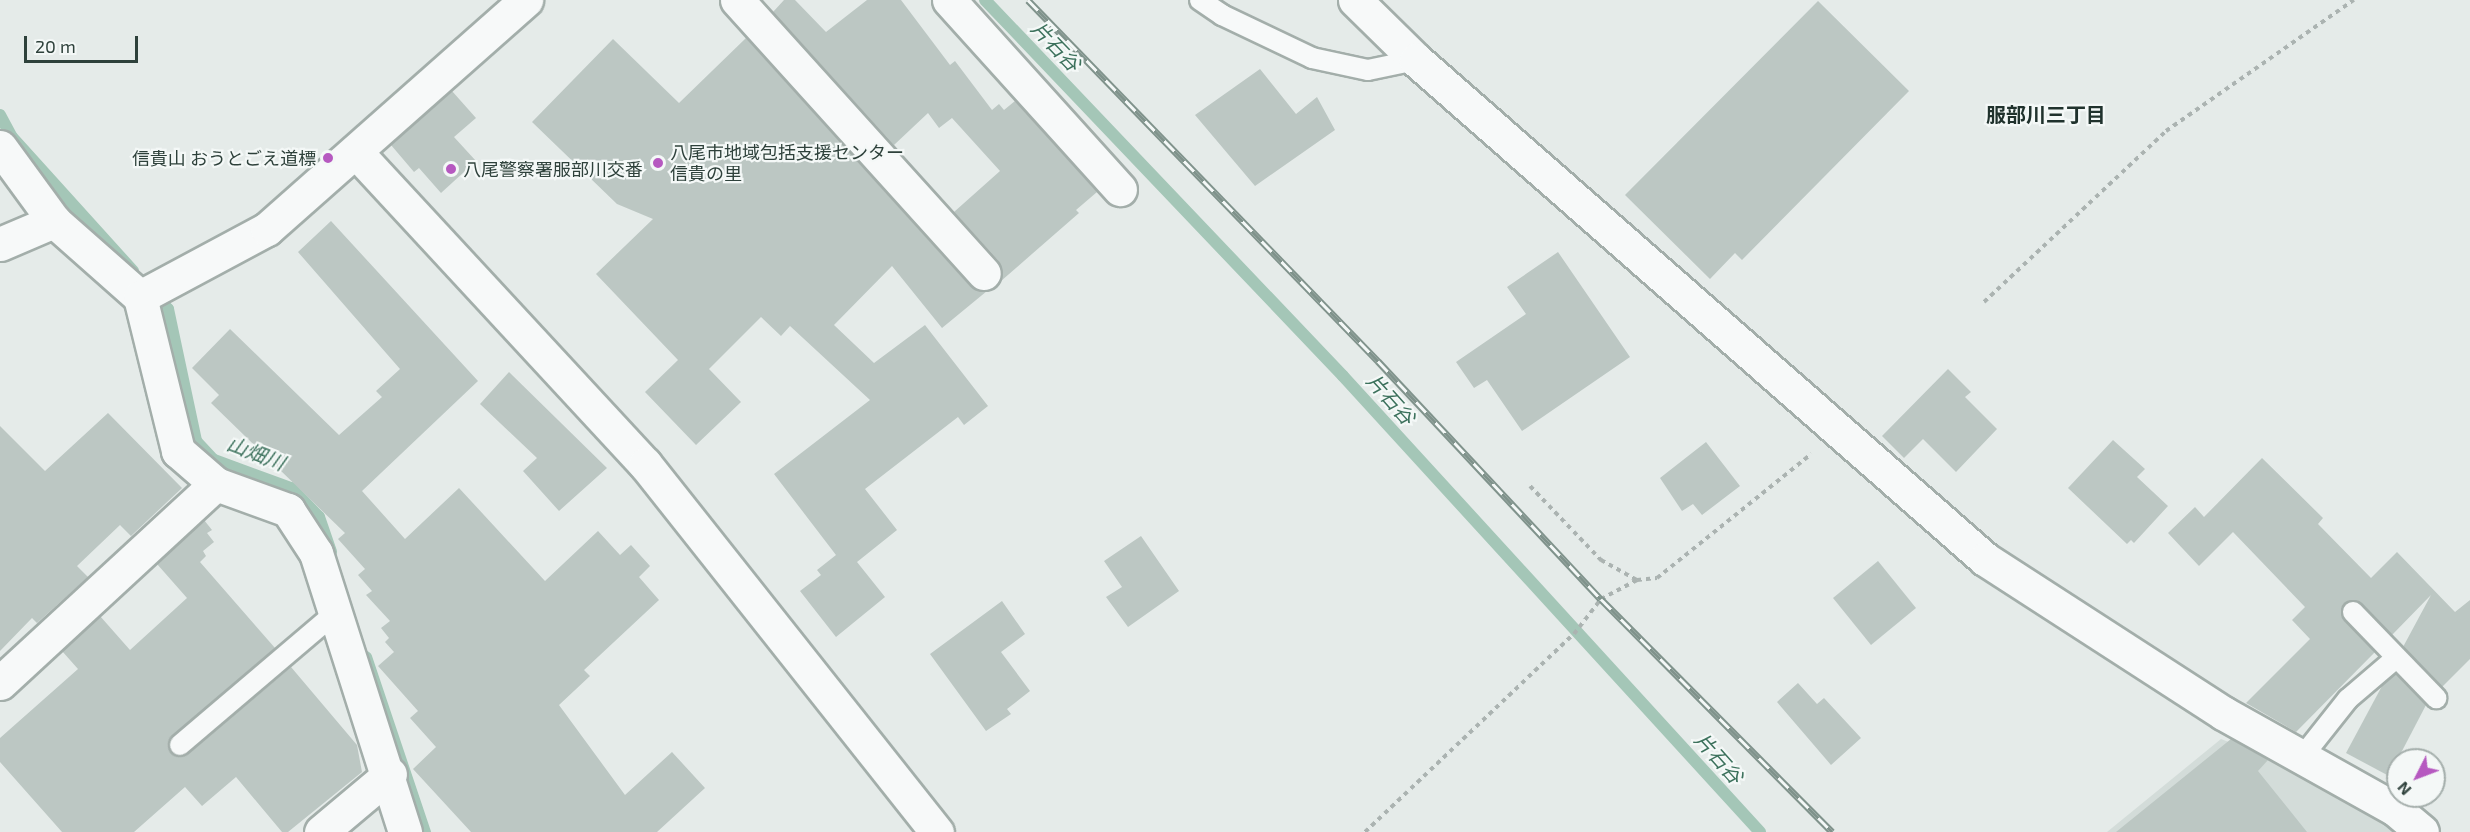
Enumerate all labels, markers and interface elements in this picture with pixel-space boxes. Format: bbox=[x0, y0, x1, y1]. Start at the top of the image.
water label: 片石谷 bbox=[1027, 16, 1085, 76]
scale bar bbox=[27, 24, 141, 62]
text: 20 m bbox=[35, 35, 76, 57]
district label: 服部川三丁目 bbox=[1986, 102, 2106, 126]
place label: 八尾市地域包括支援センター 信貴の里 bbox=[670, 142, 904, 184]
place label: 信貴山 おうとごえ道標 bbox=[132, 147, 316, 169]
marker: 信貴山 おうとごえ道標 bbox=[321, 151, 335, 165]
marker: 八尾市地域包括支援センター 信貴の里 bbox=[651, 156, 665, 170]
place label: 八尾警察署服部川交番 bbox=[463, 158, 643, 180]
marker: 八尾警察署服部川交番 bbox=[444, 162, 458, 176]
water label: 片石谷 bbox=[1362, 369, 1420, 429]
water label: 山畑川 bbox=[224, 431, 288, 475]
water label: 片石谷 bbox=[1690, 728, 1748, 788]
north arrow bbox=[2386, 748, 2446, 808]
text: N bbox=[2393, 778, 2415, 800]

